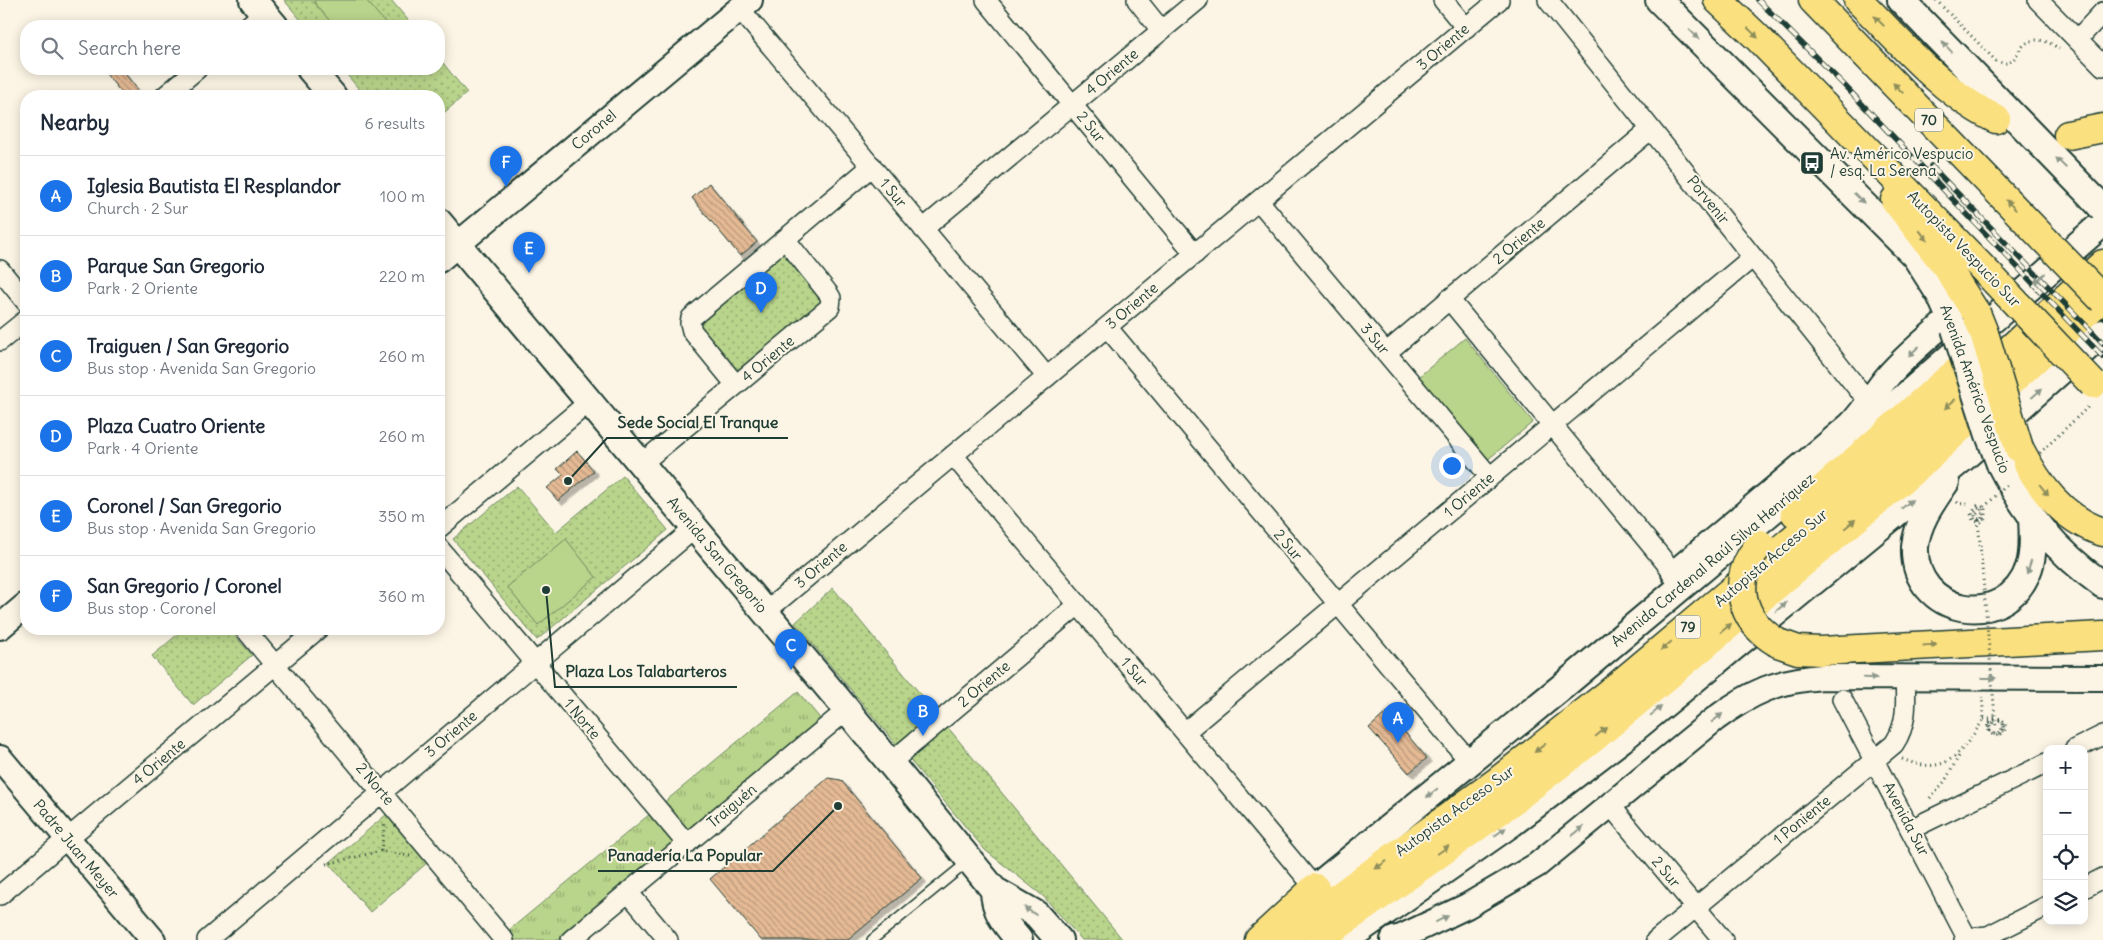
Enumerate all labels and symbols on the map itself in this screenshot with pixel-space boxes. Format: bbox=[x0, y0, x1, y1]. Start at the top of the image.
one-way arrow bbox=[1873, 15, 1885, 27]
street label: 3 Oriente bbox=[1413, 19, 1473, 74]
one-way arrow bbox=[1688, 27, 1700, 39]
one-way arrow bbox=[1747, 27, 1759, 39]
one-way arrow bbox=[1942, 42, 1954, 54]
street label: 4 Oriente bbox=[1081, 44, 1142, 99]
one-way arrow bbox=[1892, 82, 1904, 94]
street label: Coronel bbox=[567, 105, 620, 154]
street label: 2 Sur bbox=[1073, 107, 1110, 146]
road number: 70 bbox=[1915, 108, 1943, 132]
place label: Av. Américo Vespucio / esq. La Serena bbox=[1830, 144, 1973, 180]
pin: F bbox=[490, 146, 522, 187]
bus stop icon: Av. Américo Vespucio / esq. La Serena bbox=[1799, 150, 1825, 176]
one-way arrow bbox=[2055, 158, 2067, 170]
street label: Porvenir bbox=[1683, 172, 1734, 228]
street label: 1 Sur bbox=[876, 174, 911, 211]
street label: Autopista Vespucio Sur bbox=[1904, 186, 2025, 311]
one-way arrow bbox=[1852, 192, 1864, 204]
one-way arrow bbox=[2005, 199, 2017, 211]
street label: 2 Oriente bbox=[1489, 213, 1549, 268]
one-way arrow bbox=[1917, 228, 1928, 241]
pin: E bbox=[513, 232, 545, 273]
pin: D bbox=[745, 272, 777, 313]
one-way arrow bbox=[2034, 272, 2046, 283]
street label: 3 Oriente bbox=[1102, 278, 1162, 333]
street label: Avenida Américo Vespucio bbox=[1936, 302, 2015, 476]
street label: 3 Sur bbox=[1357, 319, 1394, 358]
street label: 4 Oriente bbox=[737, 331, 798, 386]
one-way arrow bbox=[1909, 345, 1921, 357]
one-way arrow bbox=[2031, 388, 2044, 399]
one-way arrow bbox=[1944, 398, 1956, 410]
callout: Sede Social El Tranque bbox=[607, 407, 788, 438]
text: Sede Social El Tranque bbox=[618, 412, 779, 433]
your location bbox=[1439, 453, 1465, 479]
street label: 1 Oriente bbox=[1440, 468, 1498, 521]
street label: Avenida Cardenal Raúl Silva Henríquez bbox=[1607, 469, 1819, 651]
one-way arrow bbox=[2038, 483, 2049, 496]
street label: Avenida San Gregorio bbox=[663, 493, 772, 617]
one-way arrow bbox=[1900, 498, 1913, 509]
street label: Autopista Acceso Sur bbox=[1710, 505, 1831, 611]
one-way arrow bbox=[1844, 518, 1857, 529]
street label: 2 Sur bbox=[1270, 525, 1307, 564]
street label: 3 Oriente bbox=[791, 537, 851, 592]
one-way arrow bbox=[2024, 560, 2032, 575]
one-way arrow bbox=[1775, 602, 1787, 613]
road number: 79 bbox=[1676, 616, 1700, 638]
one-way arrow bbox=[1719, 622, 1731, 634]
pin: C bbox=[775, 629, 807, 670]
one-way arrow bbox=[1660, 640, 1673, 651]
one-way arrow bbox=[1922, 640, 1938, 648]
street label: 1 Sur bbox=[1117, 653, 1152, 690]
callout: Plaza Los Talabarteros bbox=[555, 656, 737, 687]
street label: 2 Oriente bbox=[954, 656, 1014, 711]
text: Plaza Los Talabarteros bbox=[565, 661, 727, 681]
one-way arrow bbox=[1862, 674, 1878, 682]
one-way arrow bbox=[1981, 674, 1997, 682]
street label: 1 Norte bbox=[560, 694, 605, 743]
pin: B bbox=[907, 695, 939, 736]
pin: A bbox=[1382, 702, 1414, 743]
street label: 3 Oriente bbox=[421, 706, 481, 761]
one-way arrow bbox=[1650, 706, 1662, 717]
one-way arrow bbox=[1710, 712, 1723, 723]
one-way arrow bbox=[1594, 726, 1607, 737]
street label: 4 Oriente bbox=[128, 734, 189, 789]
one-way arrow bbox=[1534, 743, 1547, 754]
street label: 2 Norte bbox=[352, 759, 399, 809]
street label: Autopista Acceso Sur bbox=[1392, 761, 1518, 860]
street label: Avenida Sur bbox=[1879, 778, 1934, 859]
street label: Traiguén bbox=[703, 779, 760, 832]
one-way arrow bbox=[1426, 787, 1439, 798]
street label: 1 Poniente bbox=[1769, 791, 1834, 848]
street label: Padre Juan Meyer bbox=[29, 795, 123, 902]
one-way arrow bbox=[1571, 826, 1584, 837]
one-way arrow bbox=[1493, 827, 1507, 837]
callout: Panadería La Popular bbox=[598, 840, 773, 871]
text: Panadería La Popular bbox=[607, 845, 763, 866]
one-way arrow bbox=[1436, 845, 1449, 856]
street label: 2 Sur bbox=[1648, 852, 1685, 891]
one-way arrow bbox=[1374, 860, 1388, 870]
one-way arrow bbox=[1023, 906, 1037, 916]
one-way arrow bbox=[1434, 915, 1449, 923]

